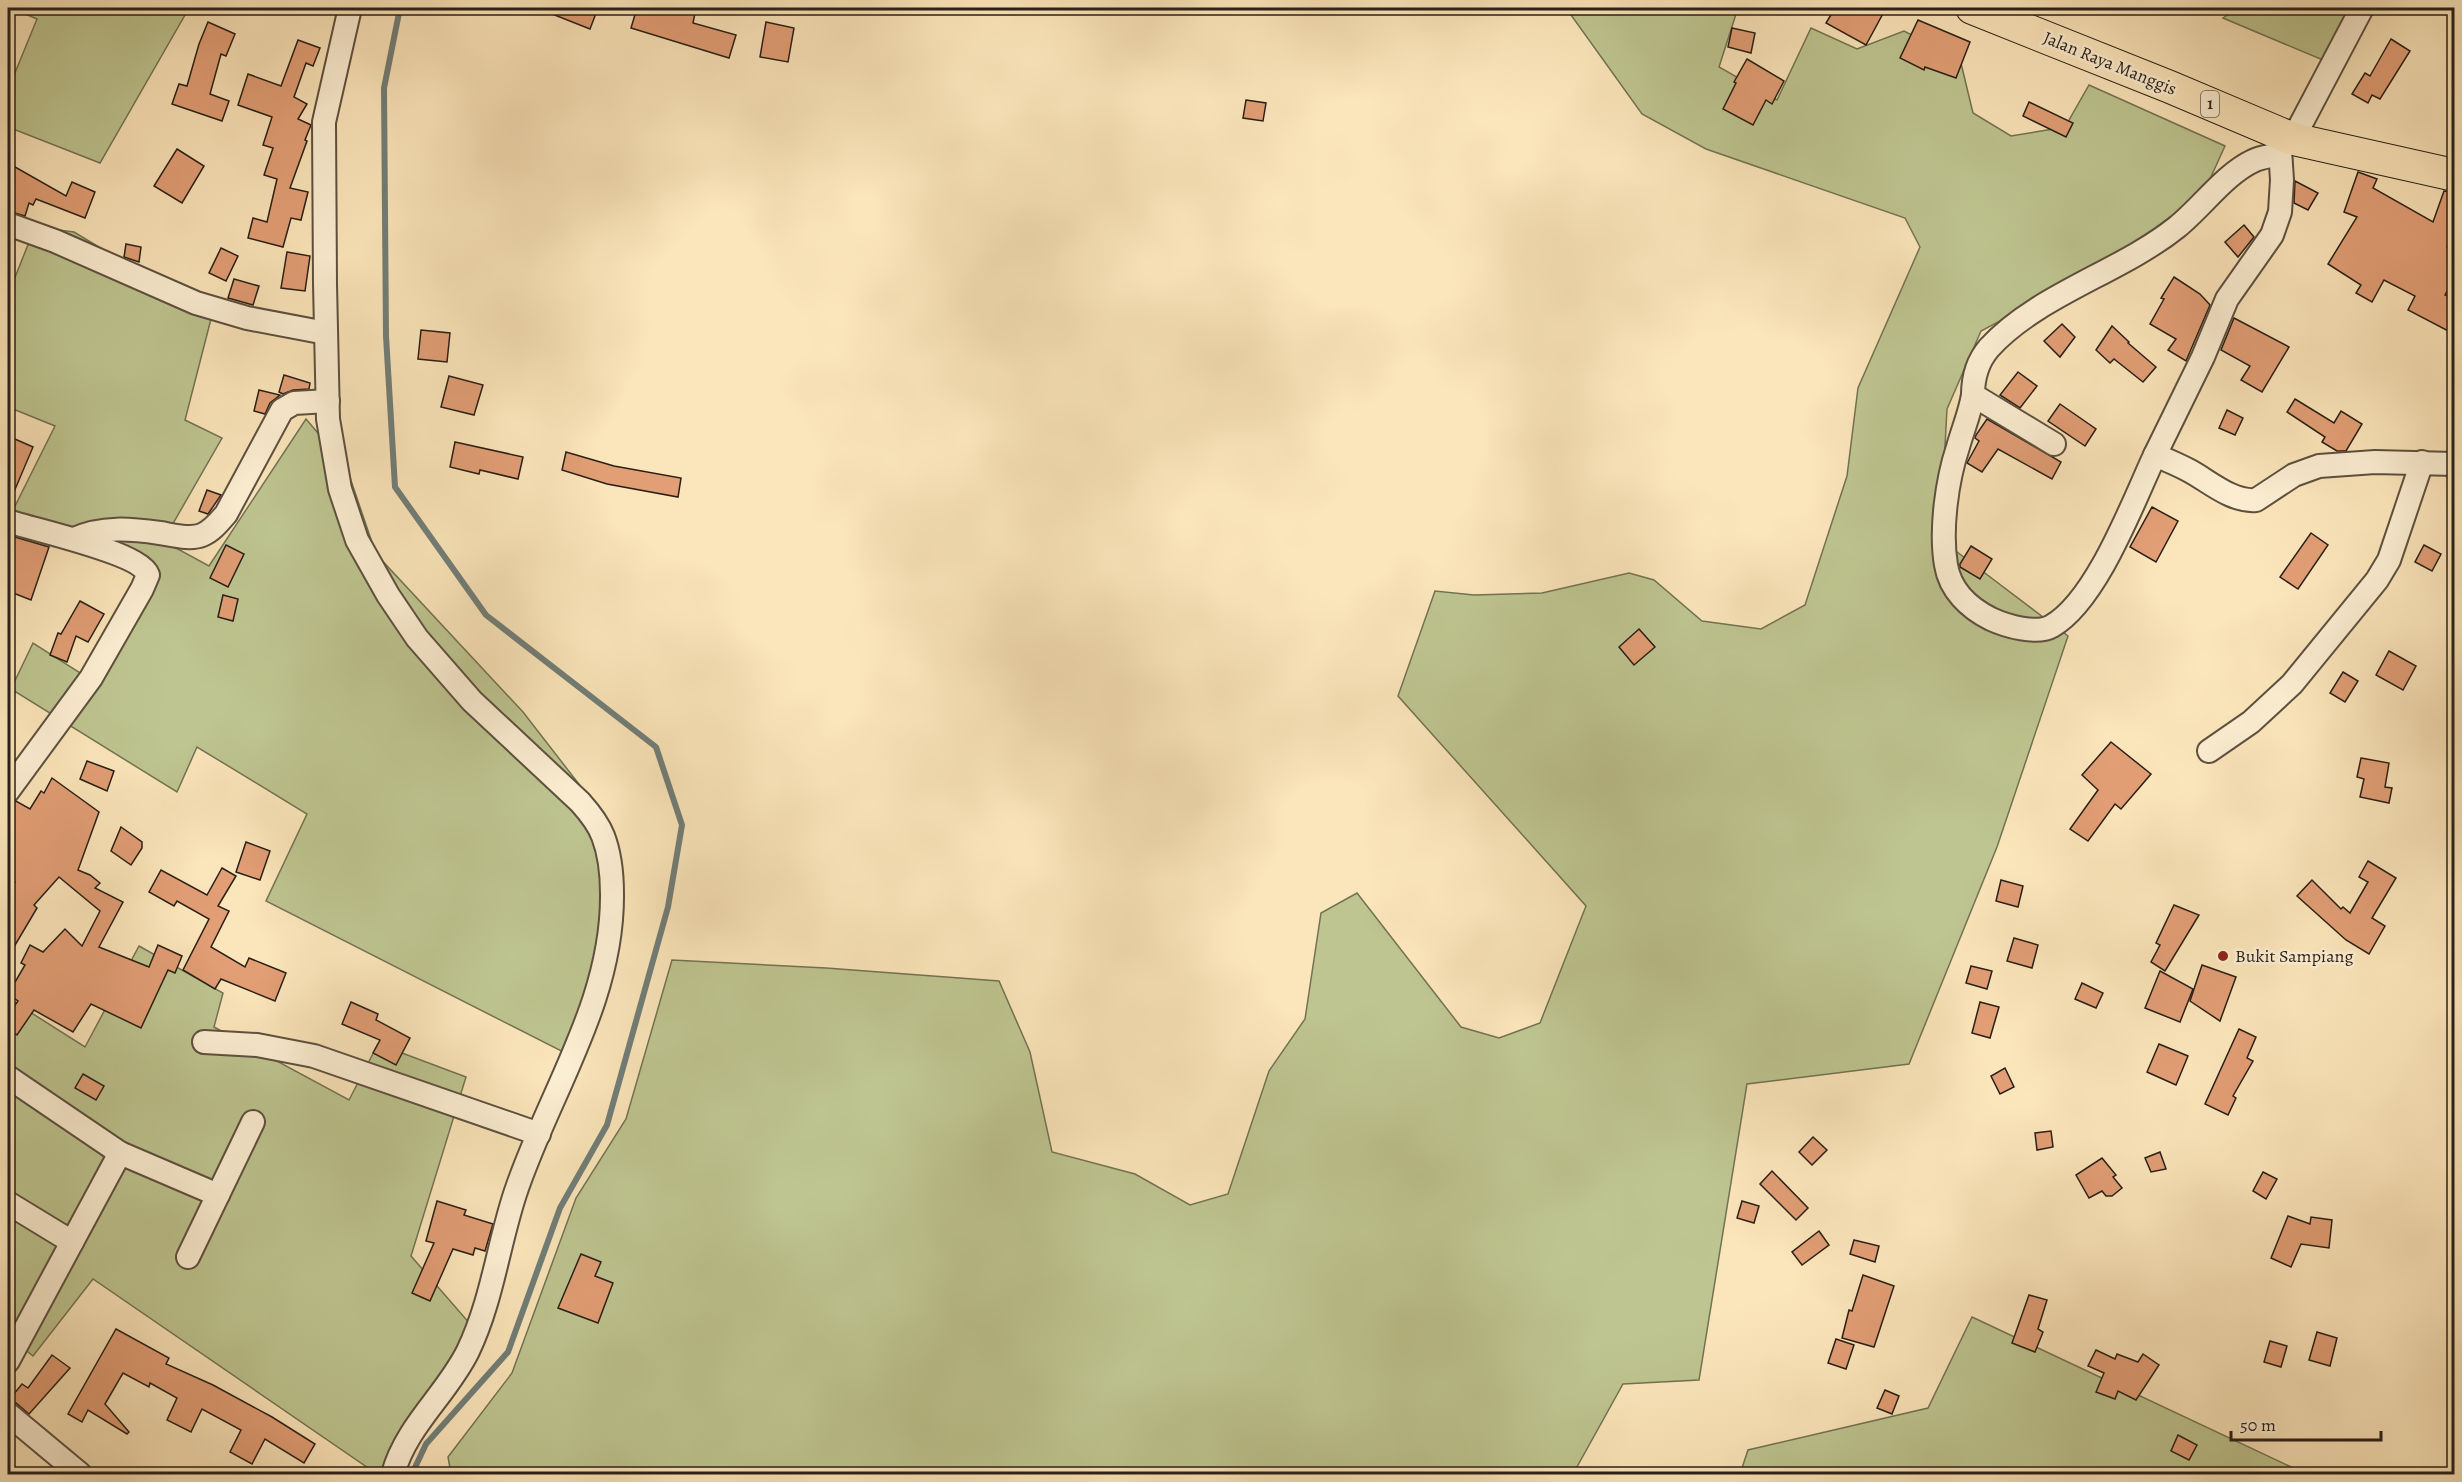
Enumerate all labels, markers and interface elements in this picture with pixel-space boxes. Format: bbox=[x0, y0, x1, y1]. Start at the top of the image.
street label: Jalan Raya Manggis bbox=[2040, 25, 2180, 101]
road number: 1 bbox=[2201, 91, 2219, 117]
place label: Bukit Sampiang bbox=[2235, 944, 2353, 968]
marker: Bukit Sampiang bbox=[2216, 949, 2230, 963]
scale bar bbox=[2231, 1404, 2381, 1442]
text: 50 m bbox=[2240, 1413, 2276, 1437]

